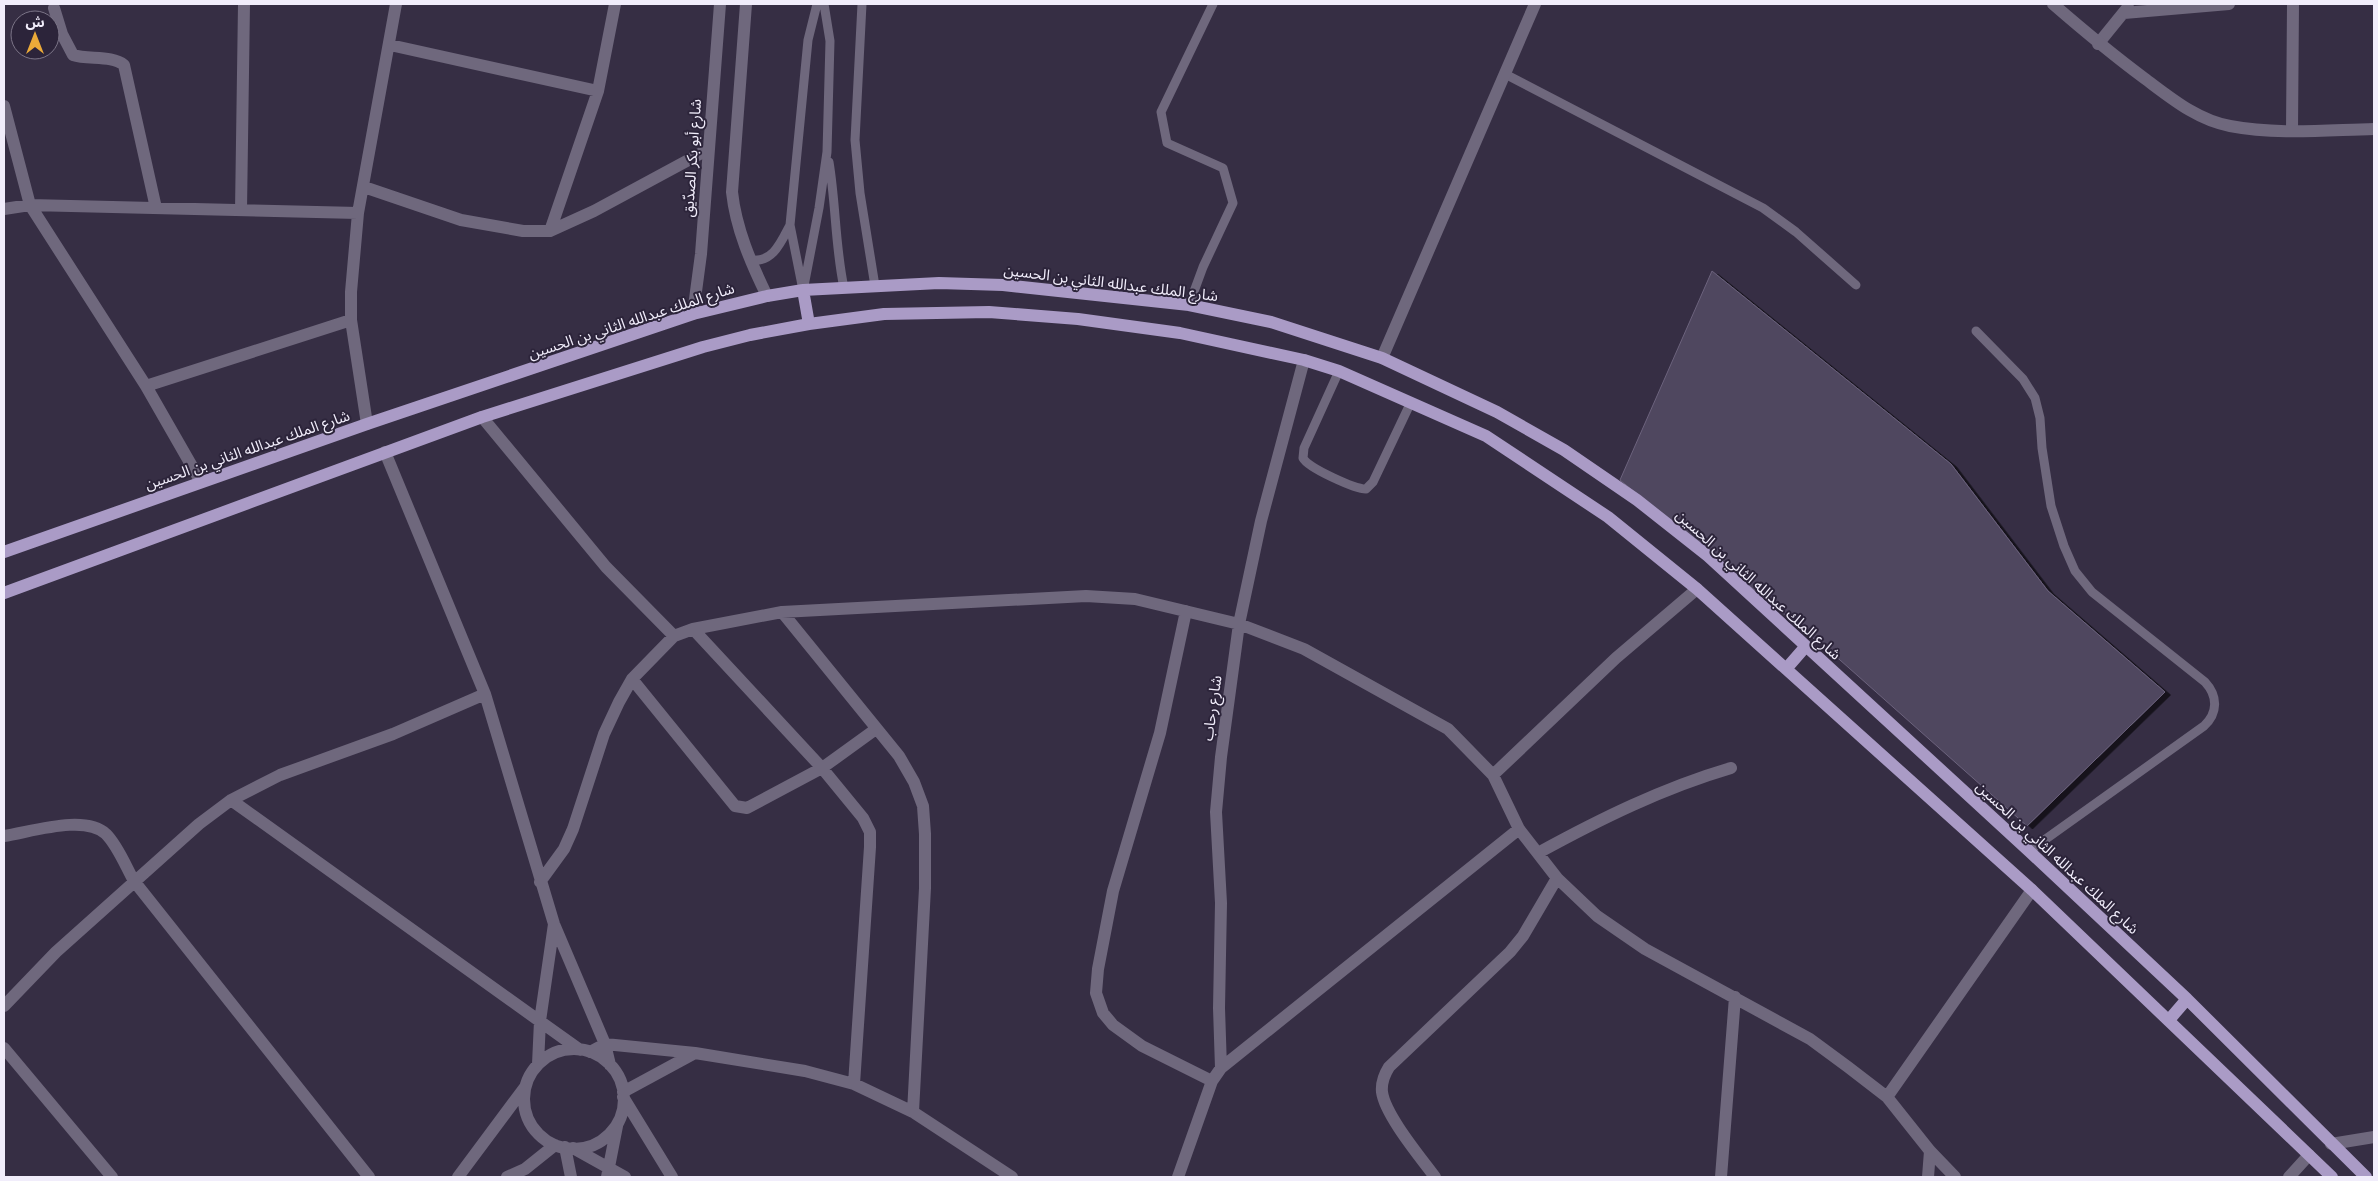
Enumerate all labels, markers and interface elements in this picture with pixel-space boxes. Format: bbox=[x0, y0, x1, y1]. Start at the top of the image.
north arrow bbox=[10, 10, 60, 60]
text: ش bbox=[25, 12, 45, 31]
street label: شارع أبو بكر الصدّيق bbox=[677, 98, 708, 218]
street label: شارع الملك عبدالله الثاني بن الحسين bbox=[1002, 259, 1219, 308]
street label: شارع الملك عبدالله الثاني بن الحسين bbox=[525, 277, 738, 366]
street label: شارع الملك عبدالله الثاني بن الحسين bbox=[142, 404, 353, 496]
street label: شارع الملك عبدالله الثاني بن الحسين bbox=[1670, 504, 1846, 666]
street label: شارع رحاب bbox=[1197, 674, 1228, 742]
street label: شارع الملك عبدالله الثاني بن الحسين bbox=[1970, 776, 2144, 940]

